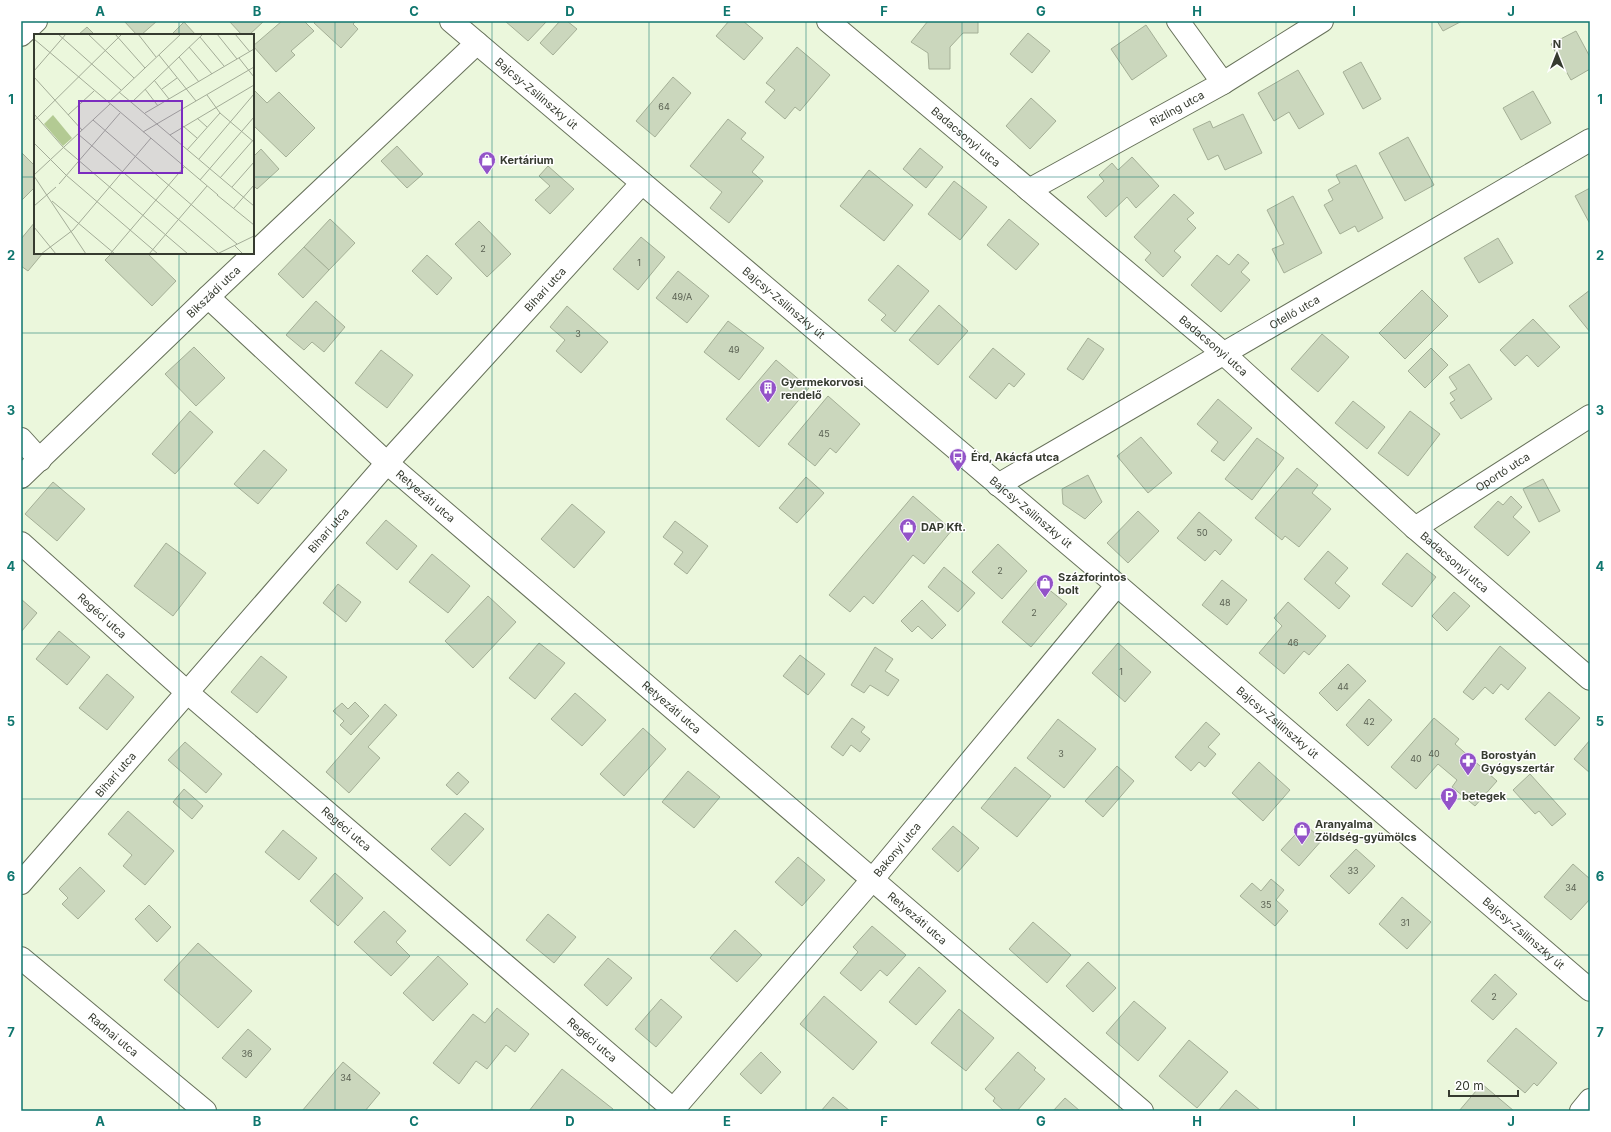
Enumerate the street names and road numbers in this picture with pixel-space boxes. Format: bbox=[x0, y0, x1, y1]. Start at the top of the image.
street label: Bajcsy-Zsilinszky út bbox=[492, 55, 581, 132]
street label: Rizling utca bbox=[1147, 88, 1207, 129]
street label: Badacsonyi utca bbox=[928, 104, 1003, 170]
street label: Bikszádi utca bbox=[184, 263, 243, 321]
street label: Bihari utca bbox=[521, 264, 569, 314]
street label: Bajcsy-Zsilinszky út bbox=[740, 264, 828, 342]
street label: Otelló utca bbox=[1267, 292, 1322, 332]
street label: Badacsonyi utca bbox=[1176, 312, 1251, 379]
street label: Oportó utca bbox=[1473, 449, 1532, 495]
street label: Retyezáti utca bbox=[393, 467, 458, 525]
street label: Bajcsy-Zsilinszky út bbox=[987, 473, 1075, 551]
street label: Bihari utca bbox=[305, 505, 352, 556]
street label: Badacsonyi utca bbox=[1417, 529, 1492, 595]
street label: Regéci utca bbox=[75, 590, 130, 641]
street label: Retyezáti utca bbox=[639, 678, 704, 736]
street label: Bajcsy-Zsilinszky út bbox=[1234, 683, 1322, 762]
street label: Bihari utca bbox=[92, 749, 139, 800]
street label: Regéci utca bbox=[318, 804, 374, 854]
street label: Bakonyi utca bbox=[871, 820, 924, 880]
street label: Retyezáti utca bbox=[885, 889, 950, 947]
street label: Bajcsy-Zsilinszky út bbox=[1480, 894, 1568, 972]
street label: Radnai utca bbox=[85, 1010, 141, 1060]
street label: Regéci utca bbox=[564, 1015, 620, 1065]

